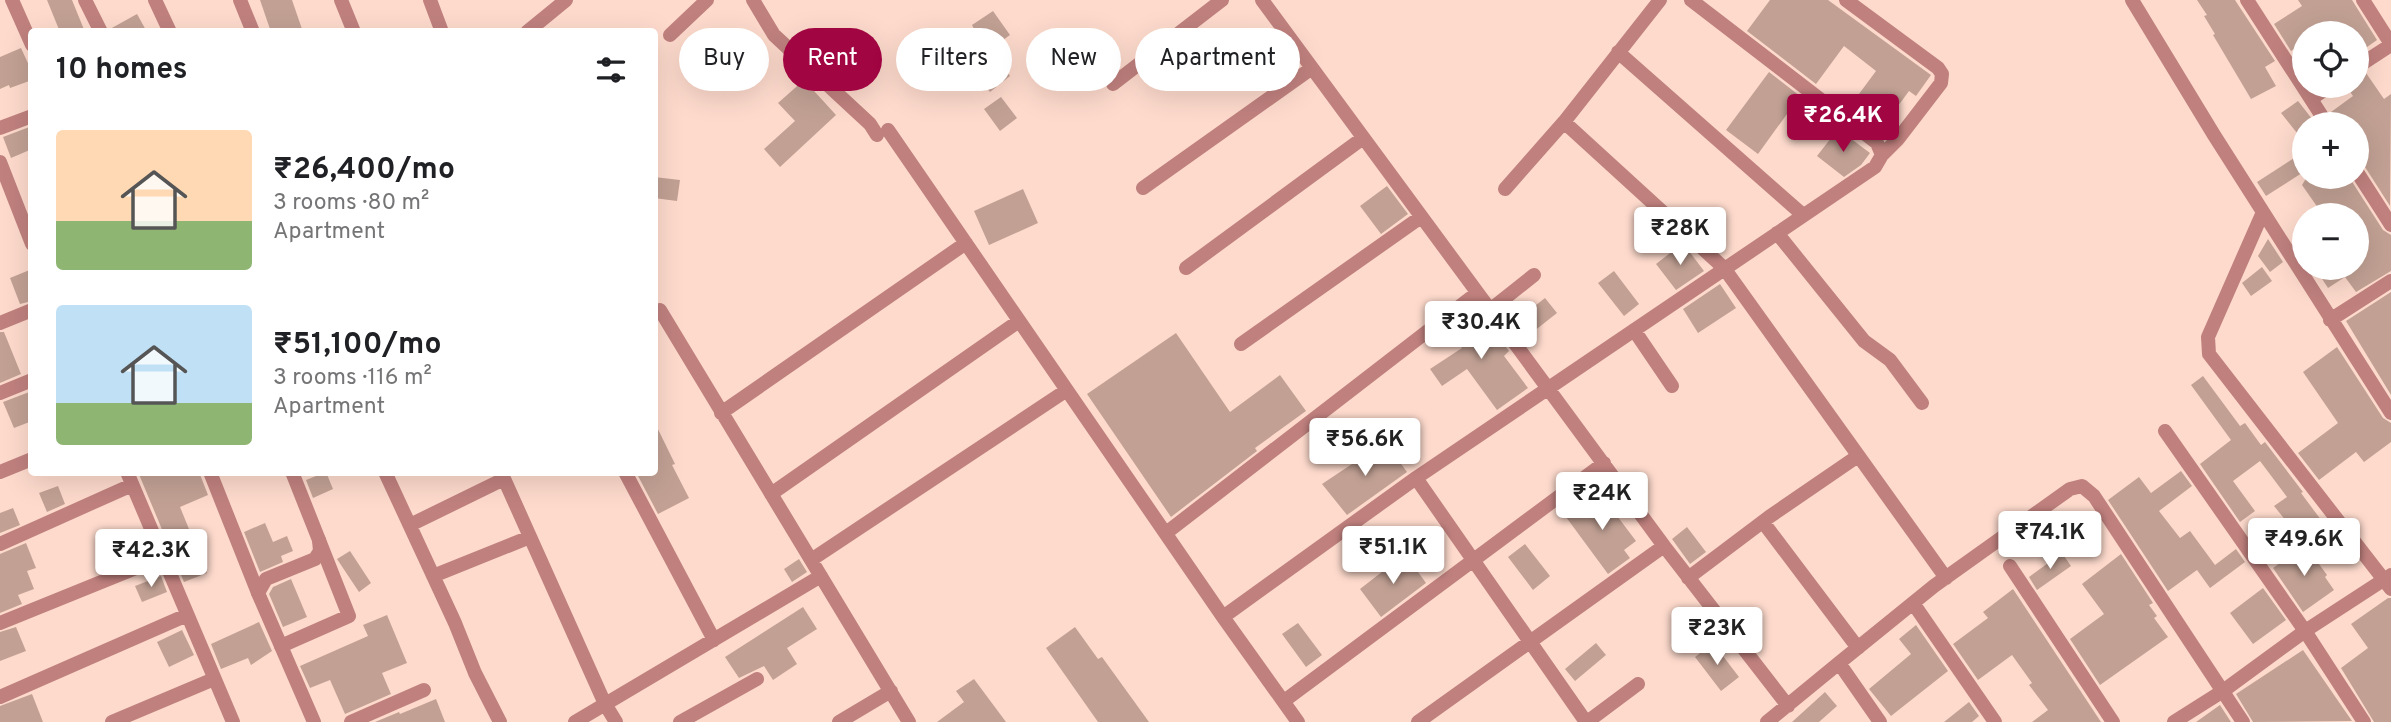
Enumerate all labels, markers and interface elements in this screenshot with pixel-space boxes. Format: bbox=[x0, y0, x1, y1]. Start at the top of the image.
map controls bbox=[2292, 21, 2369, 280]
button: locate bbox=[2292, 21, 2369, 98]
chip: Buy bbox=[679, 28, 769, 91]
chip: Rent bbox=[783, 28, 882, 91]
chip: Filters bbox=[896, 28, 1012, 91]
chip: New bbox=[1026, 28, 1121, 91]
chip: Apartment bbox=[1135, 28, 1300, 91]
icon: filters bbox=[592, 51, 630, 89]
text: 10 homes bbox=[56, 52, 187, 89]
pin: ₹26.4K bbox=[1786, 94, 1900, 154]
text: ₹26.4K bbox=[1803, 102, 1883, 131]
button: + bbox=[2292, 112, 2369, 189]
text: ₹26,400/mo bbox=[273, 152, 455, 189]
icon: home bbox=[112, 158, 196, 242]
text: 3 rooms · 80 m² bbox=[273, 189, 429, 218]
button: − bbox=[2292, 203, 2369, 280]
pin: ₹28K bbox=[1639, 208, 1721, 267]
text: ₹28K bbox=[1650, 215, 1710, 244]
text: Apartment bbox=[273, 218, 385, 247]
pin: ₹30.4K bbox=[1424, 302, 1538, 361]
text: ₹30.4K bbox=[1441, 309, 1521, 338]
text: ₹51,100/mo bbox=[273, 327, 442, 364]
icon: home bbox=[112, 333, 196, 417]
text: 3 rooms · 116 m² bbox=[273, 364, 432, 393]
text: Apartment bbox=[273, 393, 385, 422]
pin: ₹56.6K bbox=[1308, 419, 1422, 478]
text: ₹56.6K bbox=[1325, 426, 1405, 455]
pin: ₹24K bbox=[1561, 472, 1643, 532]
text: ₹24K bbox=[1572, 480, 1632, 509]
pin: ₹74.1K bbox=[1993, 512, 2107, 571]
pin: ₹49.6K bbox=[2247, 518, 2361, 578]
text: ₹74.1K bbox=[2014, 519, 2086, 548]
pin: ₹51.1K bbox=[1336, 526, 1450, 586]
text: ₹49.6K bbox=[2264, 526, 2344, 555]
pin: ₹42.3K bbox=[94, 530, 208, 589]
text: ₹51.1K bbox=[1358, 534, 1428, 563]
text: ₹42.3K bbox=[111, 537, 191, 566]
pin: ₹23K bbox=[1676, 608, 1758, 667]
text: ₹23K bbox=[1687, 615, 1747, 644]

